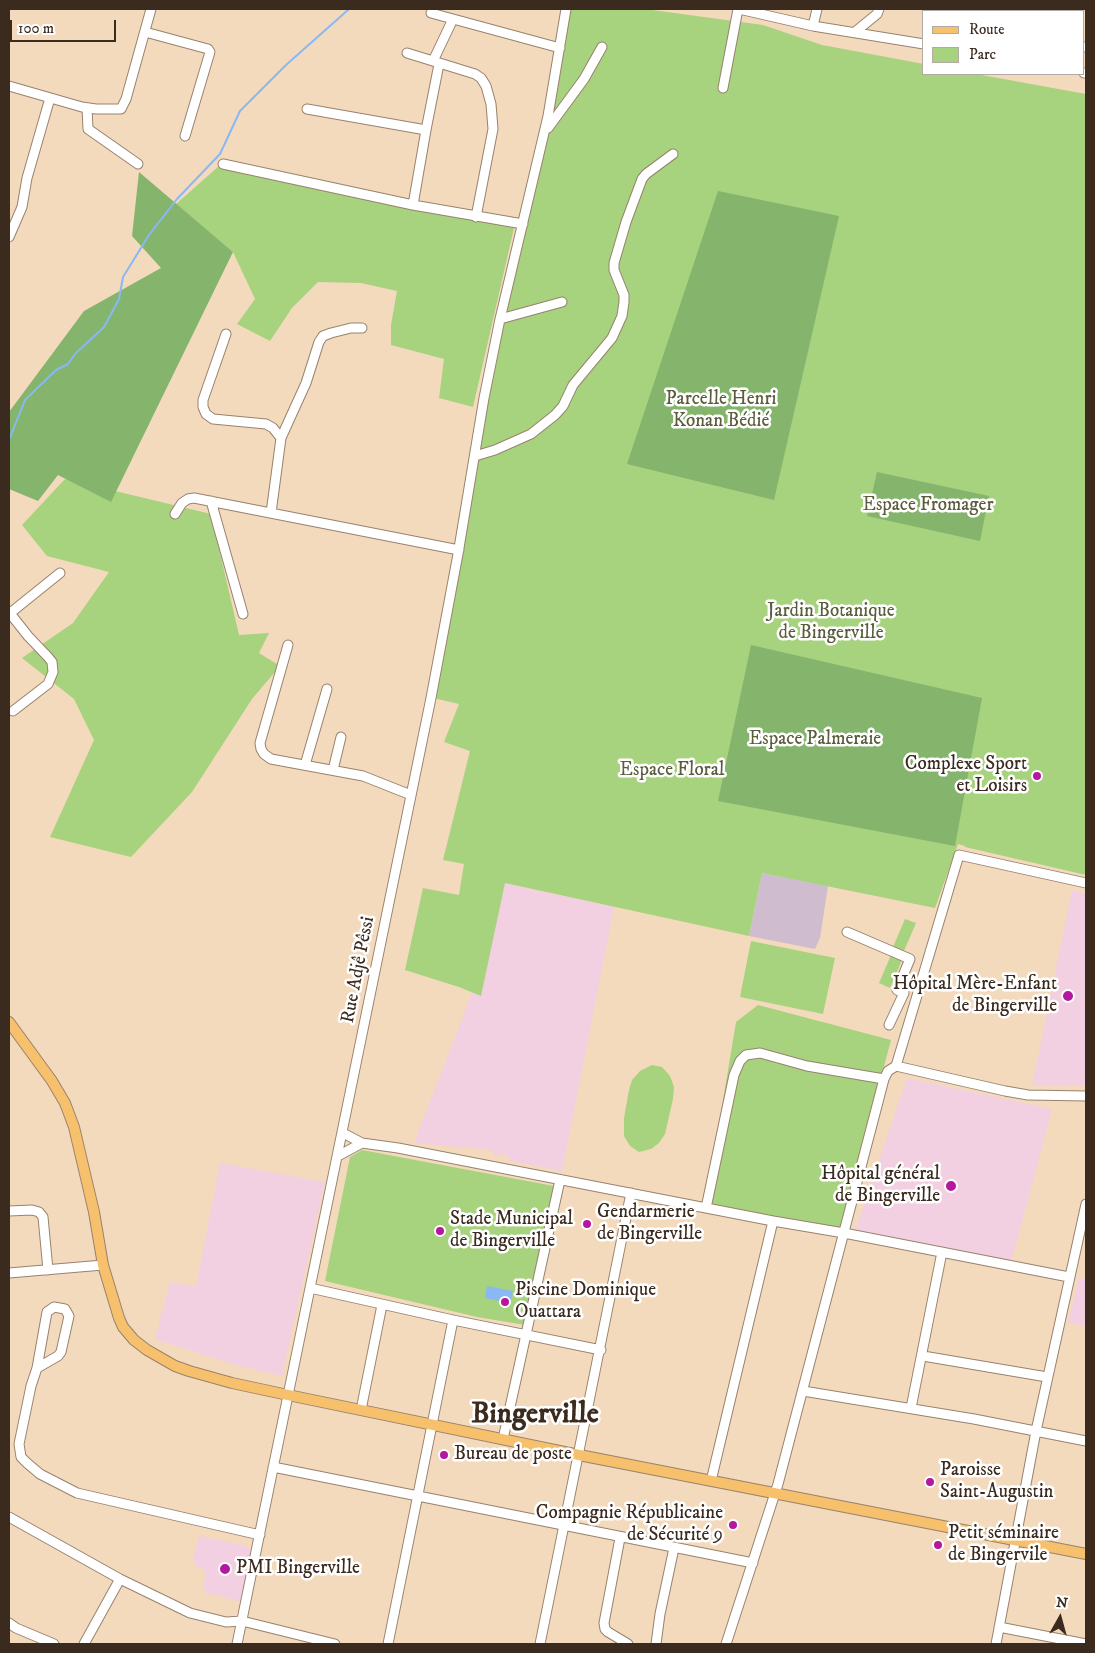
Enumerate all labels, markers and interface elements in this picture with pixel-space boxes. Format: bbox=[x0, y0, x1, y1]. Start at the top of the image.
scale bar bbox=[12, 10, 119, 42]
legend bbox=[922, 10, 1085, 75]
text: 100 m bbox=[18, 19, 54, 38]
text: Route bbox=[969, 20, 1004, 39]
text: Parc bbox=[969, 45, 996, 64]
park label: Parcelle Henri Konan Bédié bbox=[666, 389, 776, 433]
park label: Espace Fromager bbox=[862, 495, 994, 517]
park label: Jardin Botanique de Bingerville bbox=[767, 601, 895, 645]
park label: Espace Palmeraie bbox=[749, 729, 881, 751]
place label: Complexe Sport et Loisirs bbox=[905, 754, 1027, 798]
park label: Espace Floral bbox=[620, 760, 724, 782]
marker: Complexe Sport et Loisirs bbox=[1031, 770, 1043, 782]
street label: Rue Adjê Pêssi bbox=[337, 915, 381, 1025]
place label: Hôpital Mère-Enfant de Bingerville bbox=[893, 974, 1057, 1018]
marker: Hôpital Mère-Enfant de Bingerville bbox=[1061, 989, 1075, 1003]
place label: Hôpital général de Bingerville bbox=[821, 1164, 940, 1208]
marker: Hôpital général de Bingerville bbox=[944, 1179, 958, 1193]
place label: Gendarmerie de Bingerville bbox=[597, 1202, 702, 1246]
place label: Stade Municipal de Bingerville bbox=[450, 1209, 573, 1253]
marker: Gendarmerie de Bingerville bbox=[581, 1218, 593, 1230]
marker: Stade Municipal de Bingerville bbox=[434, 1225, 446, 1237]
place label: Piscine Dominique Ouattara bbox=[515, 1280, 656, 1324]
marker: Piscine Dominique Ouattara bbox=[499, 1296, 511, 1308]
district label: Bingerville bbox=[471, 1399, 599, 1433]
place label: Bureau de poste bbox=[454, 1444, 572, 1466]
marker: Bureau de poste bbox=[438, 1449, 450, 1461]
place label: Paroisse Saint-Augustin bbox=[940, 1460, 1054, 1504]
marker: Paroisse Saint-Augustin bbox=[924, 1476, 936, 1488]
place label: Compagnie Républicaine de Sécurité 9 bbox=[536, 1503, 723, 1547]
marker: Compagnie Républicaine de Sécurité 9 bbox=[727, 1519, 739, 1531]
place label: Petit séminaire de Bingervile bbox=[948, 1523, 1059, 1567]
marker: Petit séminaire de Bingervile bbox=[932, 1539, 944, 1551]
place label: PMI Bingerville bbox=[236, 1558, 360, 1580]
marker: PMI Bingerville bbox=[218, 1562, 232, 1576]
north arrow bbox=[1035, 1593, 1085, 1643]
text: N bbox=[1055, 1593, 1069, 1613]

